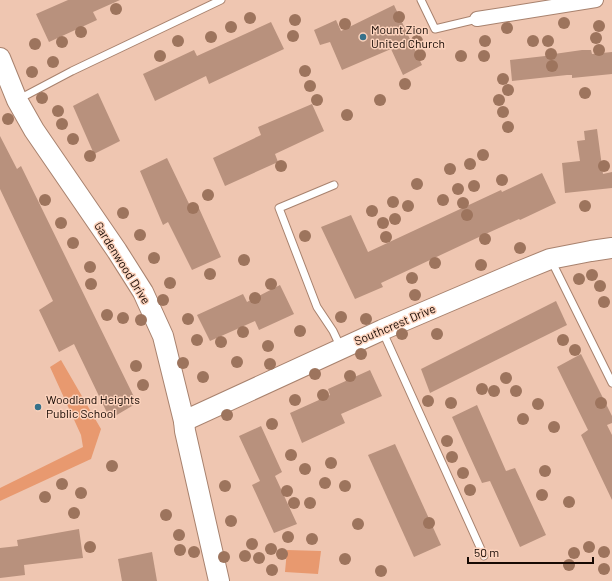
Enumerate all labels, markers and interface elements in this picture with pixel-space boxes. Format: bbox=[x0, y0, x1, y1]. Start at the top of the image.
place label: Mount Zion United Church bbox=[371, 22, 445, 50]
marker: Mount Zion United Church bbox=[358, 32, 368, 42]
street label: Gardenwood Drive bbox=[92, 219, 154, 306]
street label: Southcrest Drive bbox=[352, 301, 437, 347]
place label: Woodland Heights Public School bbox=[46, 392, 140, 420]
marker: Woodland Heights Public School bbox=[33, 402, 43, 412]
scale bar bbox=[468, 539, 593, 565]
text: 50 m bbox=[474, 545, 499, 559]

